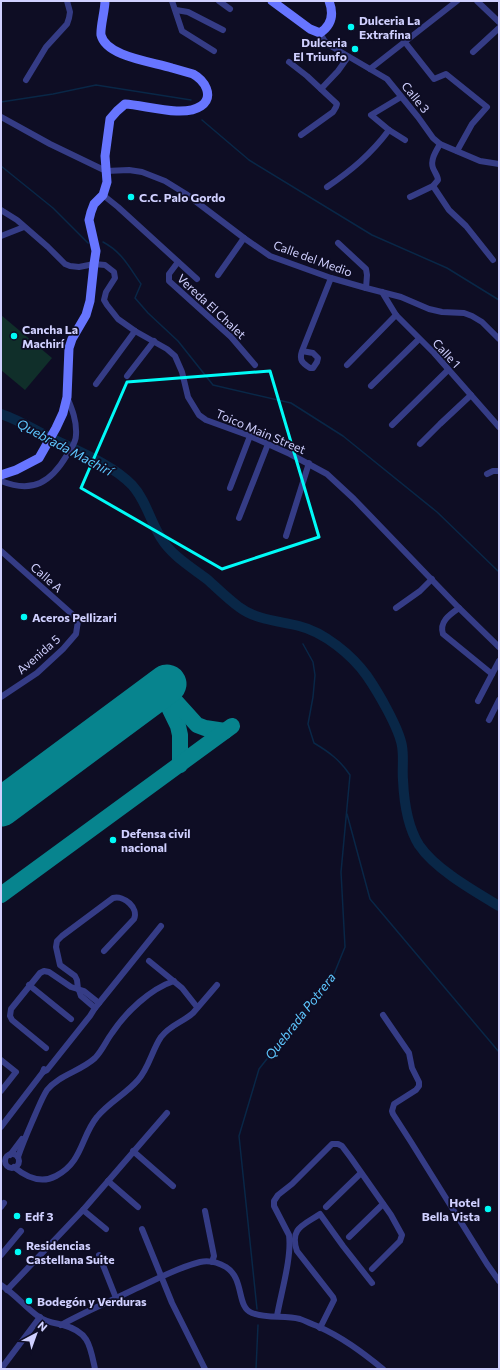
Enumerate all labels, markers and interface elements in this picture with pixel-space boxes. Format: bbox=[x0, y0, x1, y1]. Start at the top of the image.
place label: Dulceria La Extrafina bbox=[359, 13, 420, 41]
marker: Dulceria La Extrafina bbox=[346, 22, 356, 32]
place label: Dulceria El Triunfo bbox=[293, 35, 347, 63]
marker: Dulceria El Triunfo bbox=[350, 44, 360, 54]
street label: Calle 3 bbox=[399, 79, 433, 116]
place label: C.C. Palo Gordo bbox=[139, 190, 226, 204]
marker: C.C. Palo Gordo bbox=[126, 192, 136, 202]
street label: Calle del Medio bbox=[272, 237, 354, 279]
street label: Vereda El Chalet bbox=[175, 271, 249, 341]
place label: Cancha La Machirí bbox=[22, 322, 78, 350]
marker: Cancha La Machirí bbox=[9, 331, 19, 341]
street label: Calle 1 bbox=[430, 336, 464, 370]
street label: Toico Main Street bbox=[214, 406, 308, 456]
water label: Quebrada Machirí bbox=[14, 415, 118, 480]
street label: Calle A bbox=[28, 559, 66, 595]
place label: Aceros Pellizari bbox=[32, 610, 117, 624]
marker: Aceros Pellizari bbox=[19, 612, 29, 622]
street label: Avenida 5 bbox=[14, 631, 62, 676]
place label: Defensa civil nacional bbox=[121, 826, 191, 854]
marker: Defensa civil nacional bbox=[108, 835, 118, 845]
water label: Quebrada Potrera bbox=[261, 969, 339, 1063]
place label: Hotel Bella Vista bbox=[422, 1195, 480, 1223]
marker: Hotel Bella Vista bbox=[483, 1204, 493, 1214]
place label: Edf 3 bbox=[25, 1209, 53, 1223]
marker: Edf 3 bbox=[12, 1211, 22, 1221]
place label: Residencias Castellana Suite bbox=[26, 1238, 115, 1266]
marker: Residencias Castellana Suite bbox=[13, 1247, 23, 1257]
place label: Bodegón y Verduras bbox=[37, 1294, 147, 1308]
marker: Bodegón y Verduras bbox=[24, 1296, 34, 1306]
north arrow bbox=[16, 1314, 56, 1354]
text: N bbox=[36, 1318, 50, 1334]

